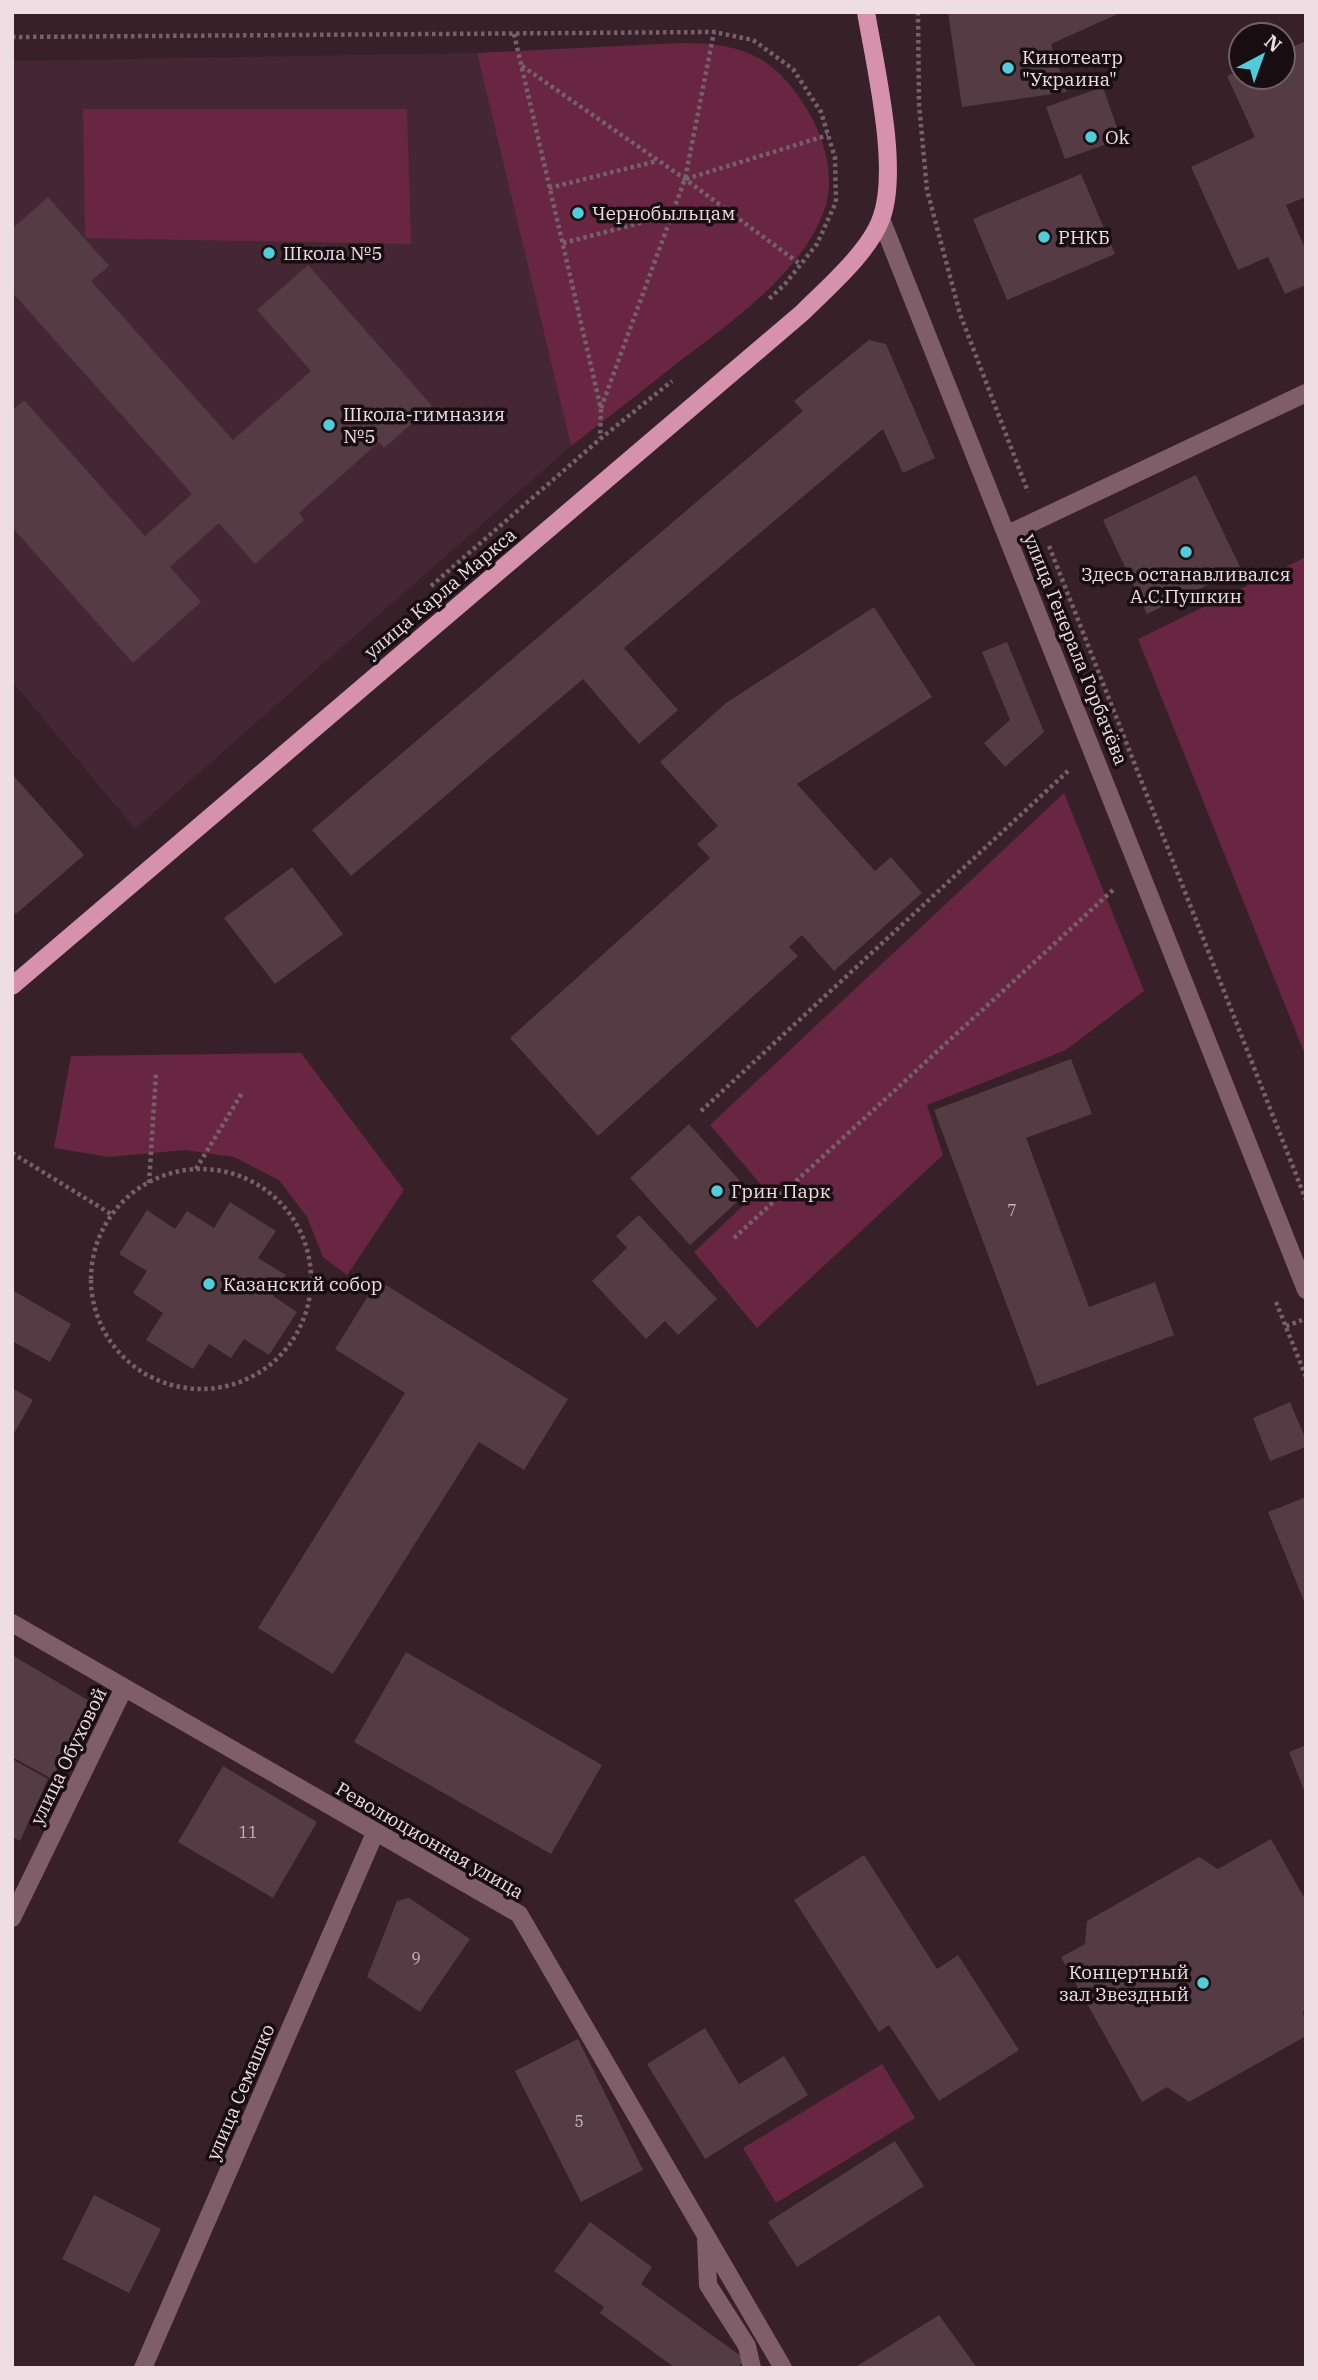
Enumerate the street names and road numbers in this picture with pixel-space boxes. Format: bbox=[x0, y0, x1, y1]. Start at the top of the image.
street label: улица Карла Маркса bbox=[359, 522, 521, 664]
street label: улица Генерала Горбачёва bbox=[1019, 530, 1133, 768]
street label: улица Обуховой bbox=[24, 1683, 112, 1829]
street label: Революционная улица bbox=[332, 1776, 528, 1904]
street label: улица Семашко bbox=[200, 2020, 280, 2164]

